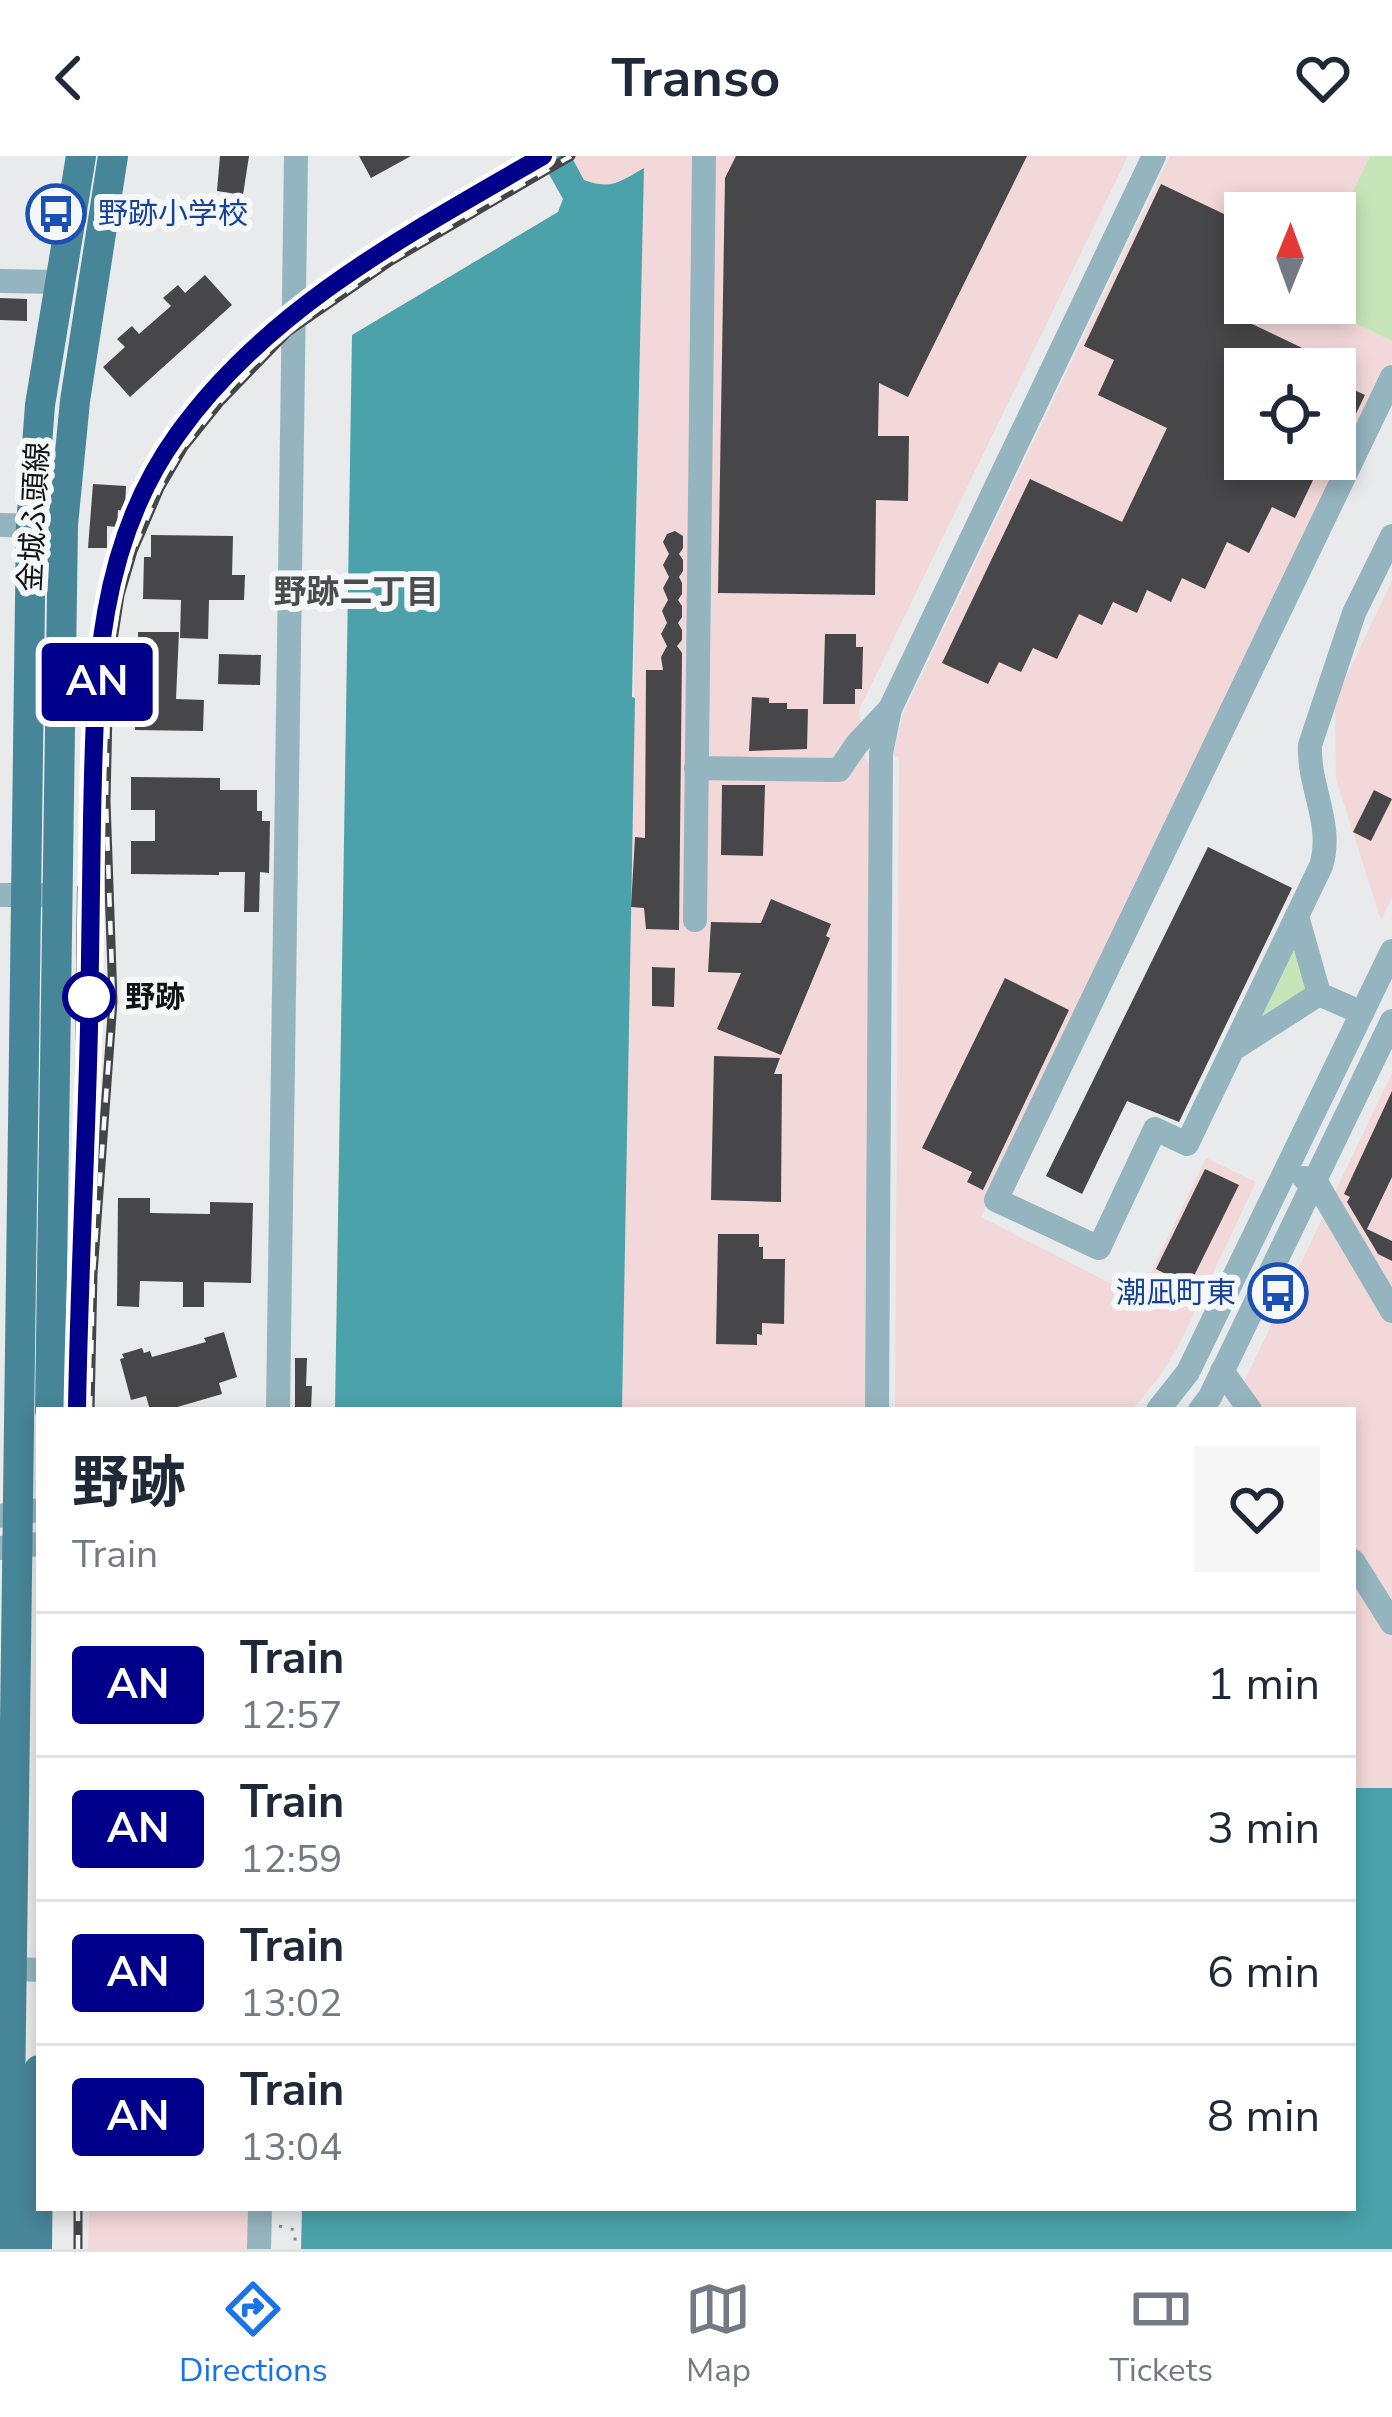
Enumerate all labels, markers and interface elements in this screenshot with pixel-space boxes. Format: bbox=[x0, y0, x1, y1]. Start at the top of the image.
text: Transo bbox=[612, 41, 780, 115]
icon: back bbox=[36, 45, 102, 111]
icon: heart bbox=[1290, 45, 1356, 111]
bus stop icon: 野跡小学校 bbox=[25, 183, 87, 245]
north arrow bbox=[1224, 192, 1356, 324]
map controls bbox=[1224, 192, 1356, 480]
place label: 野跡小学校 bbox=[98, 194, 248, 235]
button: locate bbox=[1224, 348, 1356, 480]
street label: 金城ふ頭線 bbox=[10, 441, 59, 593]
district label: 野跡二丁目 bbox=[274, 570, 439, 615]
line badge: AN bbox=[43, 643, 151, 721]
text: AN bbox=[66, 653, 128, 710]
marker: 野跡 bbox=[64, 972, 114, 1022]
place label: 野跡 bbox=[125, 977, 185, 1018]
bus stop icon: 潮凪町東 bbox=[1247, 1262, 1309, 1324]
place label: 潮凪町東 bbox=[1116, 1273, 1236, 1314]
text: 野跡 bbox=[72, 1444, 186, 1522]
button: heart bbox=[1194, 1446, 1320, 1572]
text: Train bbox=[72, 1528, 158, 1581]
text: Train bbox=[240, 1628, 344, 1689]
text: 1 min bbox=[1207, 1654, 1320, 1715]
text: AN bbox=[107, 1656, 169, 1713]
text: 12:57 bbox=[240, 1689, 343, 1742]
text: Train bbox=[240, 1772, 344, 1833]
text: 3 min bbox=[1207, 1798, 1320, 1859]
text: AN bbox=[107, 1800, 169, 1857]
text: 12:59 bbox=[240, 1833, 343, 1886]
text: Train bbox=[240, 1916, 344, 1977]
text: 6 min bbox=[1207, 1942, 1320, 2003]
text: AN bbox=[107, 1944, 169, 2001]
text: 13:02 bbox=[240, 1977, 343, 2030]
text: Train bbox=[240, 2060, 344, 2121]
text: 8 min bbox=[1207, 2086, 1320, 2147]
text: AN bbox=[107, 2088, 169, 2145]
text: 13:04 bbox=[240, 2121, 343, 2174]
tab: Directions bbox=[179, 2276, 328, 2393]
tab: Map bbox=[685, 2276, 751, 2393]
tab: Tickets bbox=[1109, 2276, 1213, 2393]

